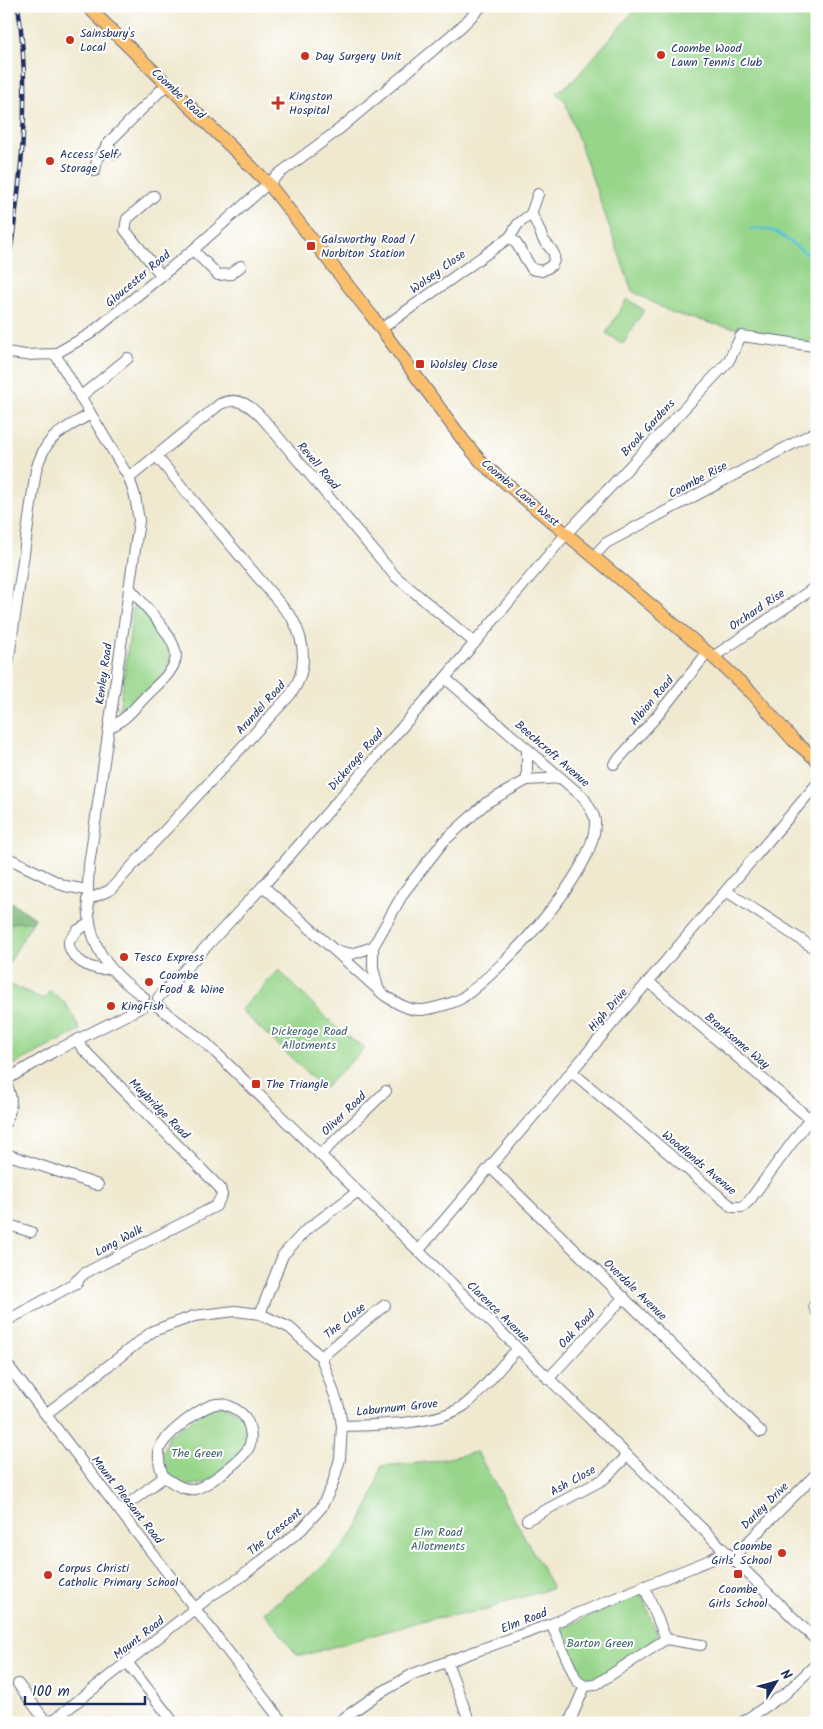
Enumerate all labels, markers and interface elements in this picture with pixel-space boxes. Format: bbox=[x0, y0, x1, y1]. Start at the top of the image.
place label: Sainsbury's Local bbox=[80, 24, 135, 57]
marker: Sainsbury's Local bbox=[64, 34, 76, 46]
place label: Coombe Wood Lawn Tennis Club bbox=[671, 39, 763, 72]
place label: Day Surgery Unit bbox=[315, 47, 402, 66]
marker: Coombe Wood Lawn Tennis Club bbox=[655, 49, 667, 61]
marker: Day Surgery Unit bbox=[299, 50, 311, 62]
street label: Coombe Road bbox=[147, 64, 210, 125]
place label: Kingston Hospital bbox=[289, 87, 333, 120]
marker: Kingston Hospital bbox=[271, 96, 285, 110]
place label: Access Self Storage bbox=[60, 145, 119, 178]
marker: Access Self Storage bbox=[44, 155, 56, 167]
place label: Galsworthy Road / Norbiton Station bbox=[321, 230, 415, 263]
marker: Galsworthy Road / Norbiton Station bbox=[305, 240, 317, 252]
street label: Gloucester Road bbox=[101, 245, 176, 312]
street label: Wolsey Close bbox=[406, 245, 470, 299]
place label: Wolsley Close bbox=[430, 355, 498, 374]
marker: Wolsley Close bbox=[414, 358, 426, 370]
street label: Brook Gardens bbox=[616, 395, 680, 461]
street label: Revell Road bbox=[292, 438, 344, 495]
street label: Coombe Lane West bbox=[477, 454, 564, 532]
street label: Coombe Rise bbox=[665, 456, 731, 504]
street label: Orchard Rise bbox=[725, 584, 789, 636]
street label: Kenley Road bbox=[90, 641, 118, 706]
street label: Albion Road bbox=[625, 671, 679, 730]
street label: Arundel Road bbox=[232, 676, 291, 739]
street label: Beechcroft Avenue bbox=[510, 716, 594, 792]
street label: Dickerage Road bbox=[324, 724, 389, 795]
place label: Tesco Express bbox=[134, 948, 204, 967]
marker: Tesco Express bbox=[118, 951, 130, 963]
place label: Coombe Food & Wine bbox=[159, 966, 225, 999]
marker: Coombe Food & Wine bbox=[143, 976, 155, 988]
street label: High Drive bbox=[583, 983, 633, 1036]
place label: KingFish bbox=[121, 997, 164, 1016]
marker: KingFish bbox=[105, 1000, 117, 1012]
street label: Branksome Way bbox=[700, 1008, 774, 1074]
park label: Dickerage Road Allotments bbox=[271, 1022, 348, 1055]
street label: Muybridge Road bbox=[124, 1074, 195, 1145]
place label: The Triangle bbox=[266, 1075, 329, 1094]
marker: The Triangle bbox=[250, 1078, 262, 1090]
street label: Oliver Road bbox=[317, 1087, 372, 1140]
street label: Woodlands Avenue bbox=[657, 1126, 741, 1200]
street label: Long Walk bbox=[91, 1220, 147, 1262]
street label: Overdale Avenue bbox=[599, 1255, 671, 1326]
street label: Clarence Avenue bbox=[462, 1277, 535, 1348]
street label: The Close bbox=[320, 1298, 371, 1344]
street label: Oak Road bbox=[554, 1304, 601, 1353]
street label: Laburnum Grove bbox=[355, 1394, 439, 1422]
park label: The Green bbox=[171, 1444, 223, 1463]
street label: Mount Pleasant Road bbox=[86, 1452, 168, 1549]
street label: Ash Close bbox=[547, 1460, 600, 1501]
street label: Darley Drive bbox=[737, 1477, 794, 1534]
street label: The Crescent bbox=[243, 1503, 307, 1561]
park label: Elm Road Allotments bbox=[411, 1523, 465, 1556]
place label: Coombe Girls' School bbox=[711, 1537, 773, 1570]
marker: Coombe Girls' School bbox=[776, 1547, 788, 1559]
place label: Corpus Christi Catholic Primary School bbox=[58, 1559, 178, 1592]
marker: Coombe Girls School bbox=[732, 1568, 744, 1580]
marker: Corpus Christi Catholic Primary School bbox=[42, 1569, 54, 1581]
place label: Coombe Girls School bbox=[709, 1580, 768, 1613]
street label: Elm Road bbox=[498, 1603, 551, 1639]
street label: Mount Road bbox=[109, 1611, 170, 1664]
park label: Barton Green bbox=[566, 1634, 634, 1653]
north arrow bbox=[750, 1656, 800, 1706]
text: N bbox=[774, 1665, 797, 1685]
scale bar bbox=[25, 1674, 145, 1706]
text: 100 m bbox=[32, 1680, 70, 1704]

